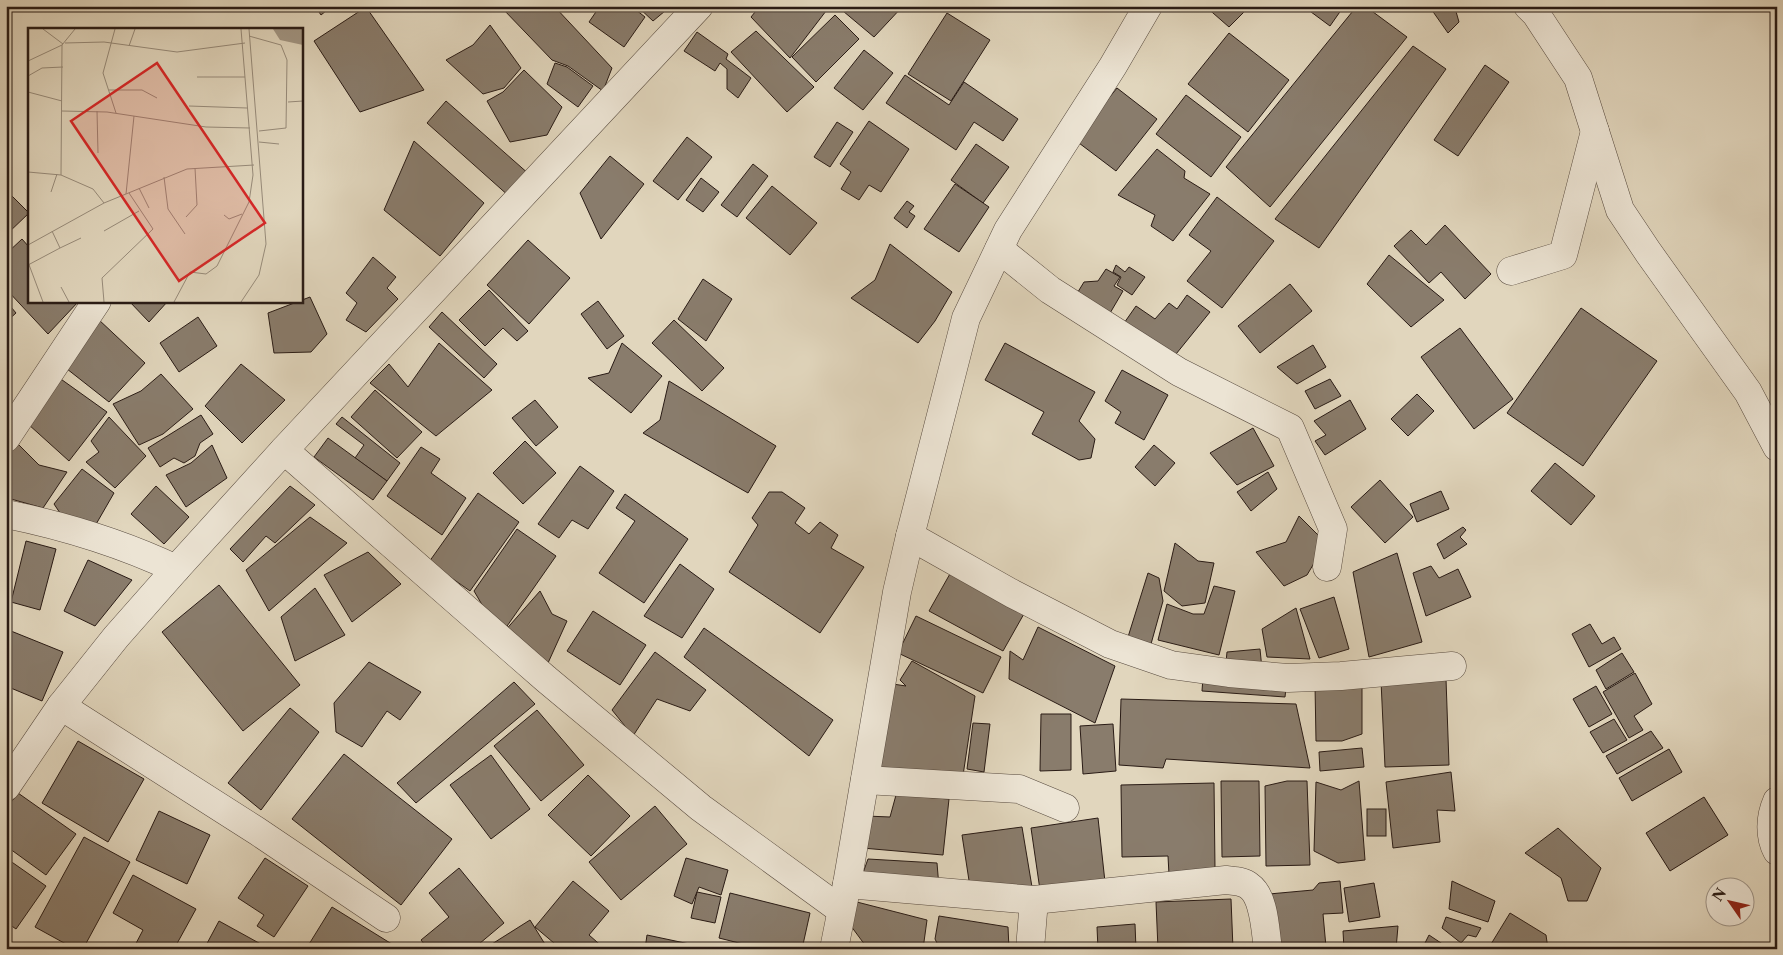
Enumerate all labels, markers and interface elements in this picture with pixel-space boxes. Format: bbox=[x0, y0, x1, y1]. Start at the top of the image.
inset map bbox=[28, 28, 302, 302]
north arrow bbox=[1706, 878, 1756, 928]
text: N bbox=[1708, 885, 1730, 905]

